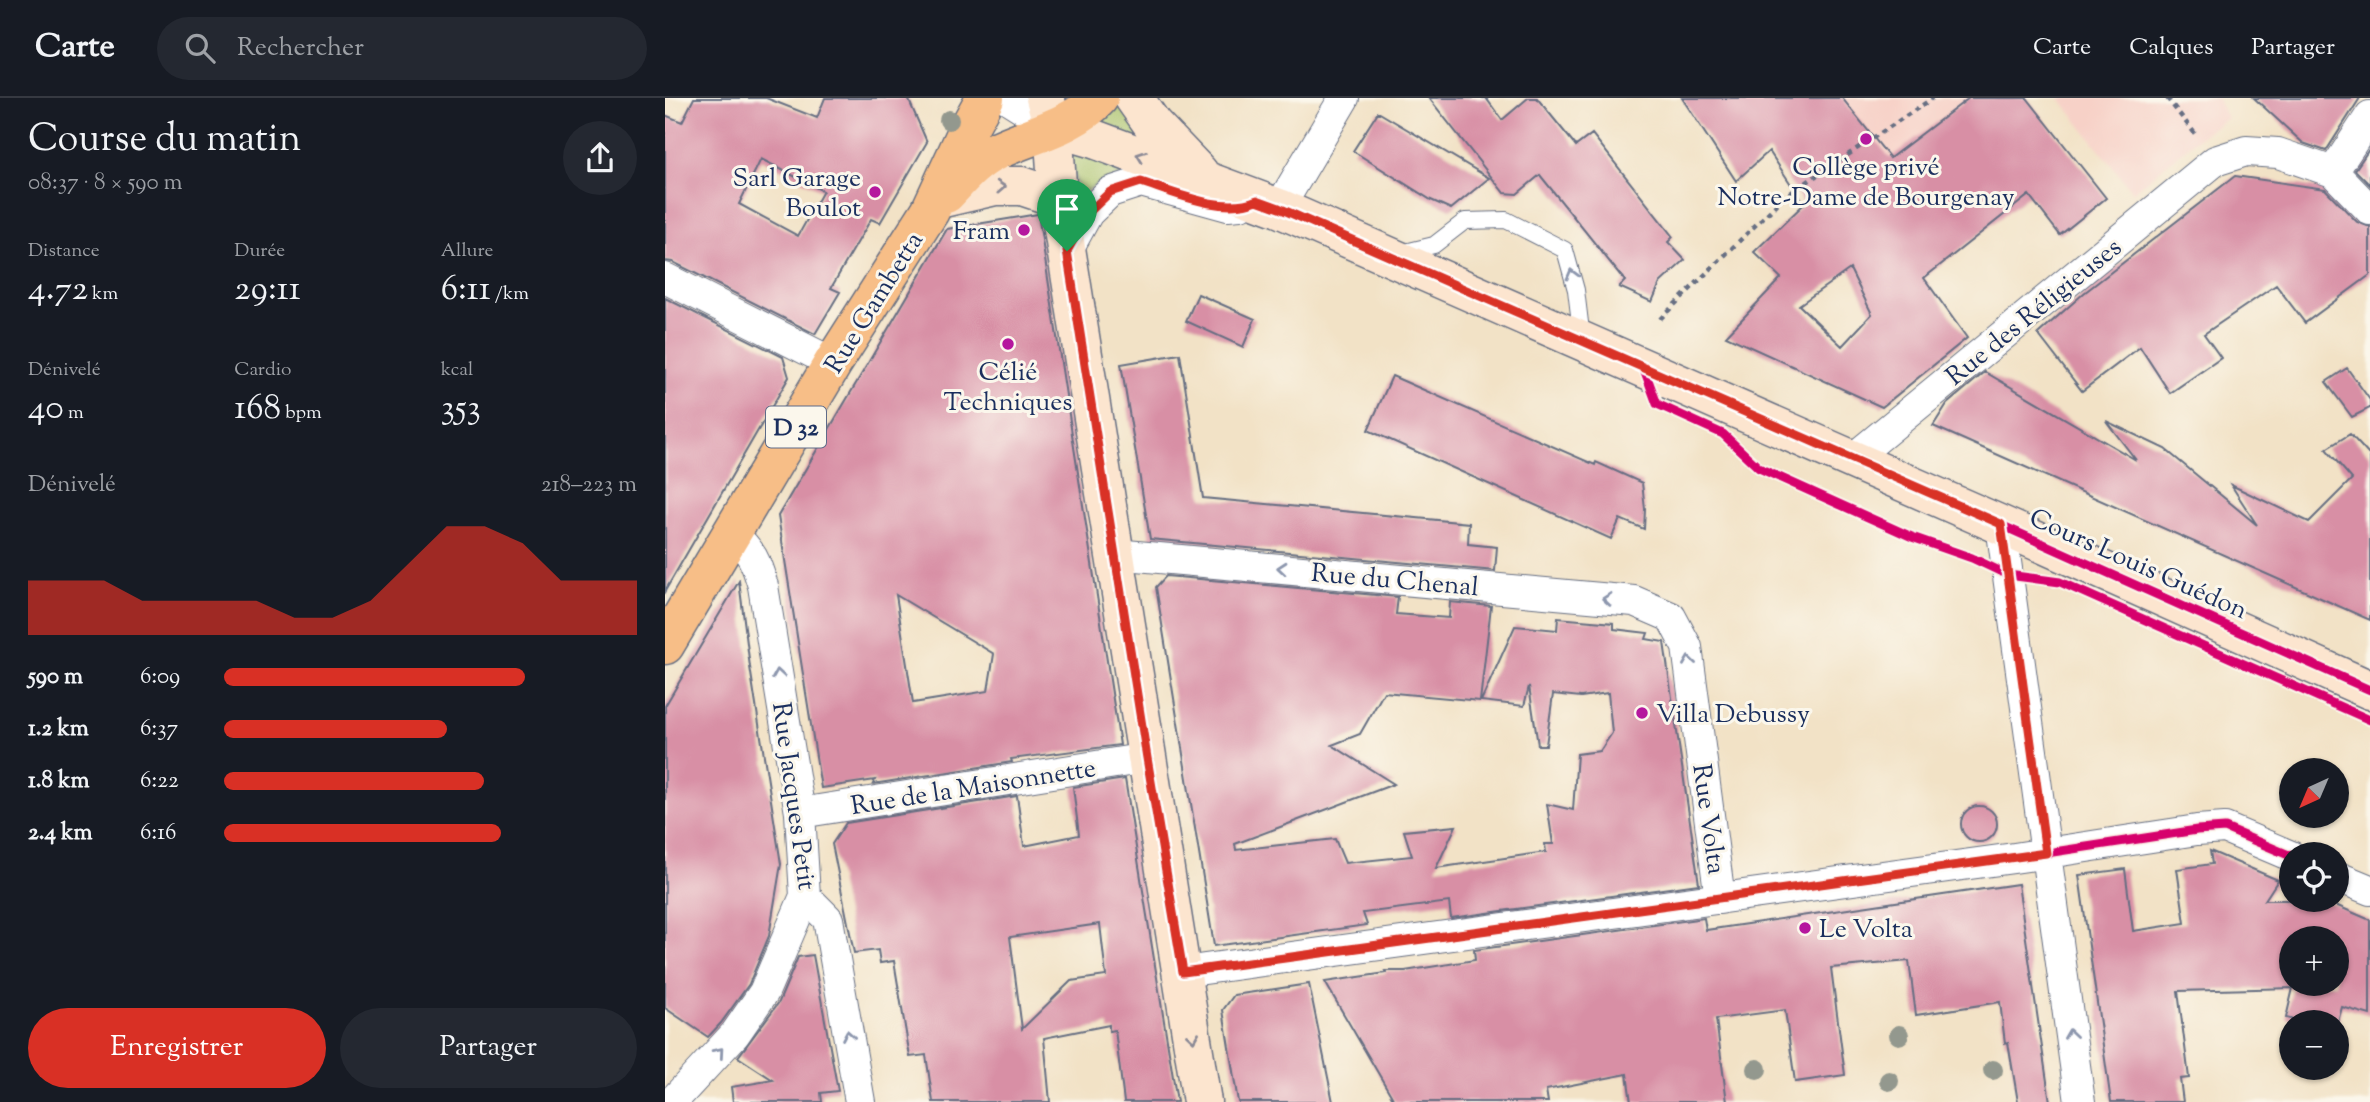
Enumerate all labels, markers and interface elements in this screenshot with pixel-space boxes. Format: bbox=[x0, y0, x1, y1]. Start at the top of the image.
search box bbox=[157, 17, 647, 80]
text: Carte bbox=[35, 24, 115, 72]
icon: search bbox=[181, 29, 219, 67]
text: Rechercher bbox=[237, 30, 364, 67]
text: Carte bbox=[2033, 31, 2091, 65]
text: Calques bbox=[2129, 31, 2213, 65]
text: Partager bbox=[2251, 31, 2335, 65]
text: Course du matin bbox=[28, 114, 301, 168]
button: share bbox=[563, 121, 637, 195]
marker: Collège privé Notre-Dame de Bourgenay bbox=[1858, 131, 1874, 147]
one-way arrow bbox=[1136, 150, 1148, 164]
place label: Collège privé Notre-Dame de Bourgenay bbox=[1717, 150, 2015, 217]
place label: Sarl Garage Boulot bbox=[733, 161, 861, 228]
text: 08:37 · 8 × 590 m bbox=[28, 167, 183, 200]
pin bbox=[1037, 179, 1097, 251]
one-way arrow bbox=[996, 180, 1007, 195]
marker: Sarl Garage Boulot bbox=[867, 184, 883, 200]
icon: arrive bbox=[1048, 190, 1086, 228]
place label: Fram bbox=[953, 214, 1010, 251]
marker: Fram bbox=[1016, 222, 1032, 238]
street label: Rue Gambetta bbox=[817, 225, 933, 381]
street label: Rue des Réligieuses bbox=[1939, 230, 2130, 396]
text: Distance bbox=[28, 238, 100, 265]
text: Durée bbox=[234, 238, 285, 265]
text: Allure bbox=[441, 238, 493, 265]
text: 4.72 bbox=[28, 265, 88, 316]
text: 29:11 bbox=[234, 265, 301, 316]
text: 6:11 bbox=[441, 265, 491, 316]
one-way arrow bbox=[1565, 268, 1580, 280]
text: km bbox=[88, 281, 118, 308]
text: /km bbox=[491, 281, 529, 308]
marker: Célié Techniques bbox=[1000, 336, 1016, 352]
place label: Célié Techniques bbox=[943, 355, 1073, 422]
text: Dénivelé bbox=[28, 357, 101, 384]
text: Cardio bbox=[234, 357, 291, 384]
text: kcal bbox=[441, 357, 473, 384]
text: 40 bbox=[28, 384, 64, 435]
text: 168 bbox=[234, 384, 281, 435]
text: 353 bbox=[441, 384, 481, 435]
text: m bbox=[64, 400, 84, 427]
text: bpm bbox=[281, 400, 322, 427]
road number: D 32 bbox=[766, 406, 826, 448]
text: Dénivelé bbox=[28, 469, 116, 502]
text: 218–223 m bbox=[541, 469, 637, 502]
street label: Cours Louis Guédon bbox=[2023, 501, 2253, 630]
street label: Rue du Chenal bbox=[1309, 556, 1480, 607]
one-way arrow bbox=[1277, 561, 1288, 576]
one-way arrow bbox=[1601, 591, 1612, 606]
one-way arrow bbox=[1681, 655, 1696, 667]
text: 590 m bbox=[28, 661, 83, 694]
text: 6:09 bbox=[140, 661, 180, 694]
one-way arrow bbox=[771, 668, 786, 680]
place label: Villa Debussy bbox=[1656, 697, 1810, 734]
street label: Rue Jacques Petit bbox=[761, 700, 824, 893]
marker: Villa Debussy bbox=[1634, 705, 1650, 721]
text: 1.2 km bbox=[28, 713, 89, 746]
text: 6:37 bbox=[140, 713, 178, 746]
street label: Rue de la Maisonnette bbox=[848, 751, 1098, 826]
north arrow bbox=[2279, 758, 2349, 828]
map controls bbox=[2279, 758, 2349, 1080]
street label: Rue Volta bbox=[1681, 762, 1734, 877]
text: 1.8 km bbox=[28, 765, 90, 798]
text: 6:22 bbox=[140, 765, 179, 798]
text: 2.4 km bbox=[28, 817, 93, 850]
text: 6:16 bbox=[140, 817, 176, 850]
button: locate bbox=[2279, 842, 2349, 912]
place label: Le Volta bbox=[1819, 912, 1913, 949]
marker: Le Volta bbox=[1797, 920, 1813, 936]
button: + bbox=[2279, 926, 2349, 996]
button: Enregistrer bbox=[28, 1008, 326, 1088]
button: Partager bbox=[340, 1008, 637, 1088]
button: − bbox=[2279, 1010, 2349, 1080]
one-way arrow bbox=[841, 1029, 856, 1041]
one-way arrow bbox=[2063, 1029, 2078, 1040]
one-way arrow bbox=[1185, 1031, 1200, 1043]
one-way arrow bbox=[711, 1047, 723, 1060]

